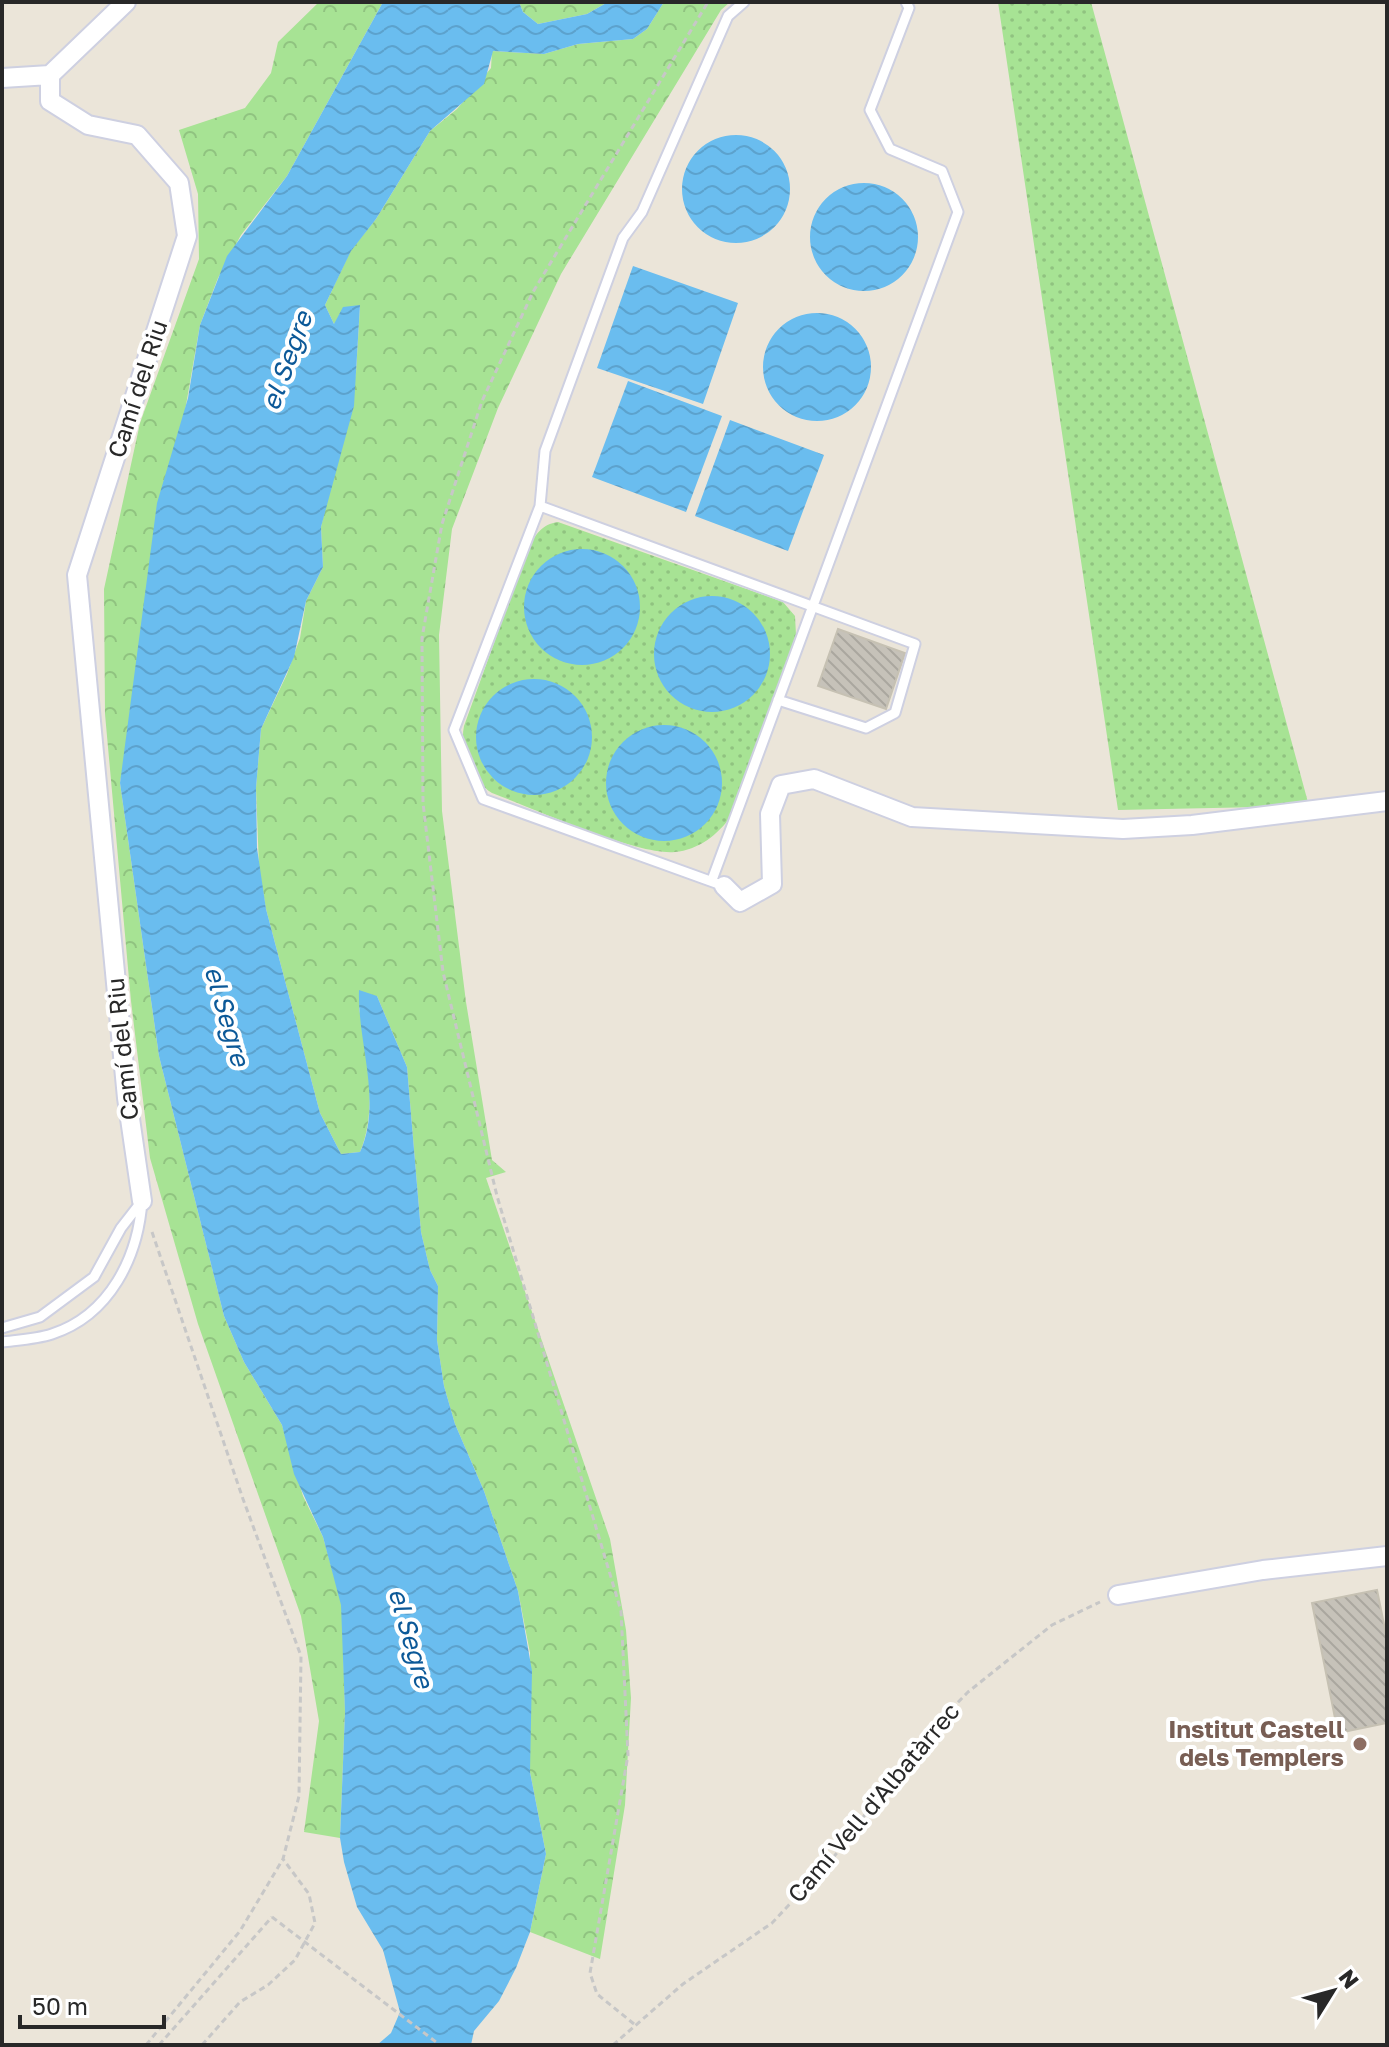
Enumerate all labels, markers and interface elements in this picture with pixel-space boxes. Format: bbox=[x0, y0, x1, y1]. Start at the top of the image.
water label: el Segre bbox=[254, 306, 319, 414]
street label: Camí del Riu bbox=[101, 316, 172, 461]
water label: el Segre bbox=[198, 962, 257, 1071]
street label: Camí del Riu bbox=[100, 976, 143, 1122]
water label: el Segre bbox=[382, 1584, 441, 1693]
street label: Camí Vell d'Albatàrrec bbox=[781, 1696, 965, 1908]
place label: Institut Castell dels Templers bbox=[1168, 1714, 1344, 1771]
marker: Institut Castell dels Templers bbox=[1351, 1735, 1369, 1753]
north arrow bbox=[1293, 1951, 1373, 2031]
text: N bbox=[1334, 1964, 1365, 1993]
scale bar bbox=[20, 1979, 164, 2029]
text: 50 m bbox=[32, 1991, 88, 2020]

